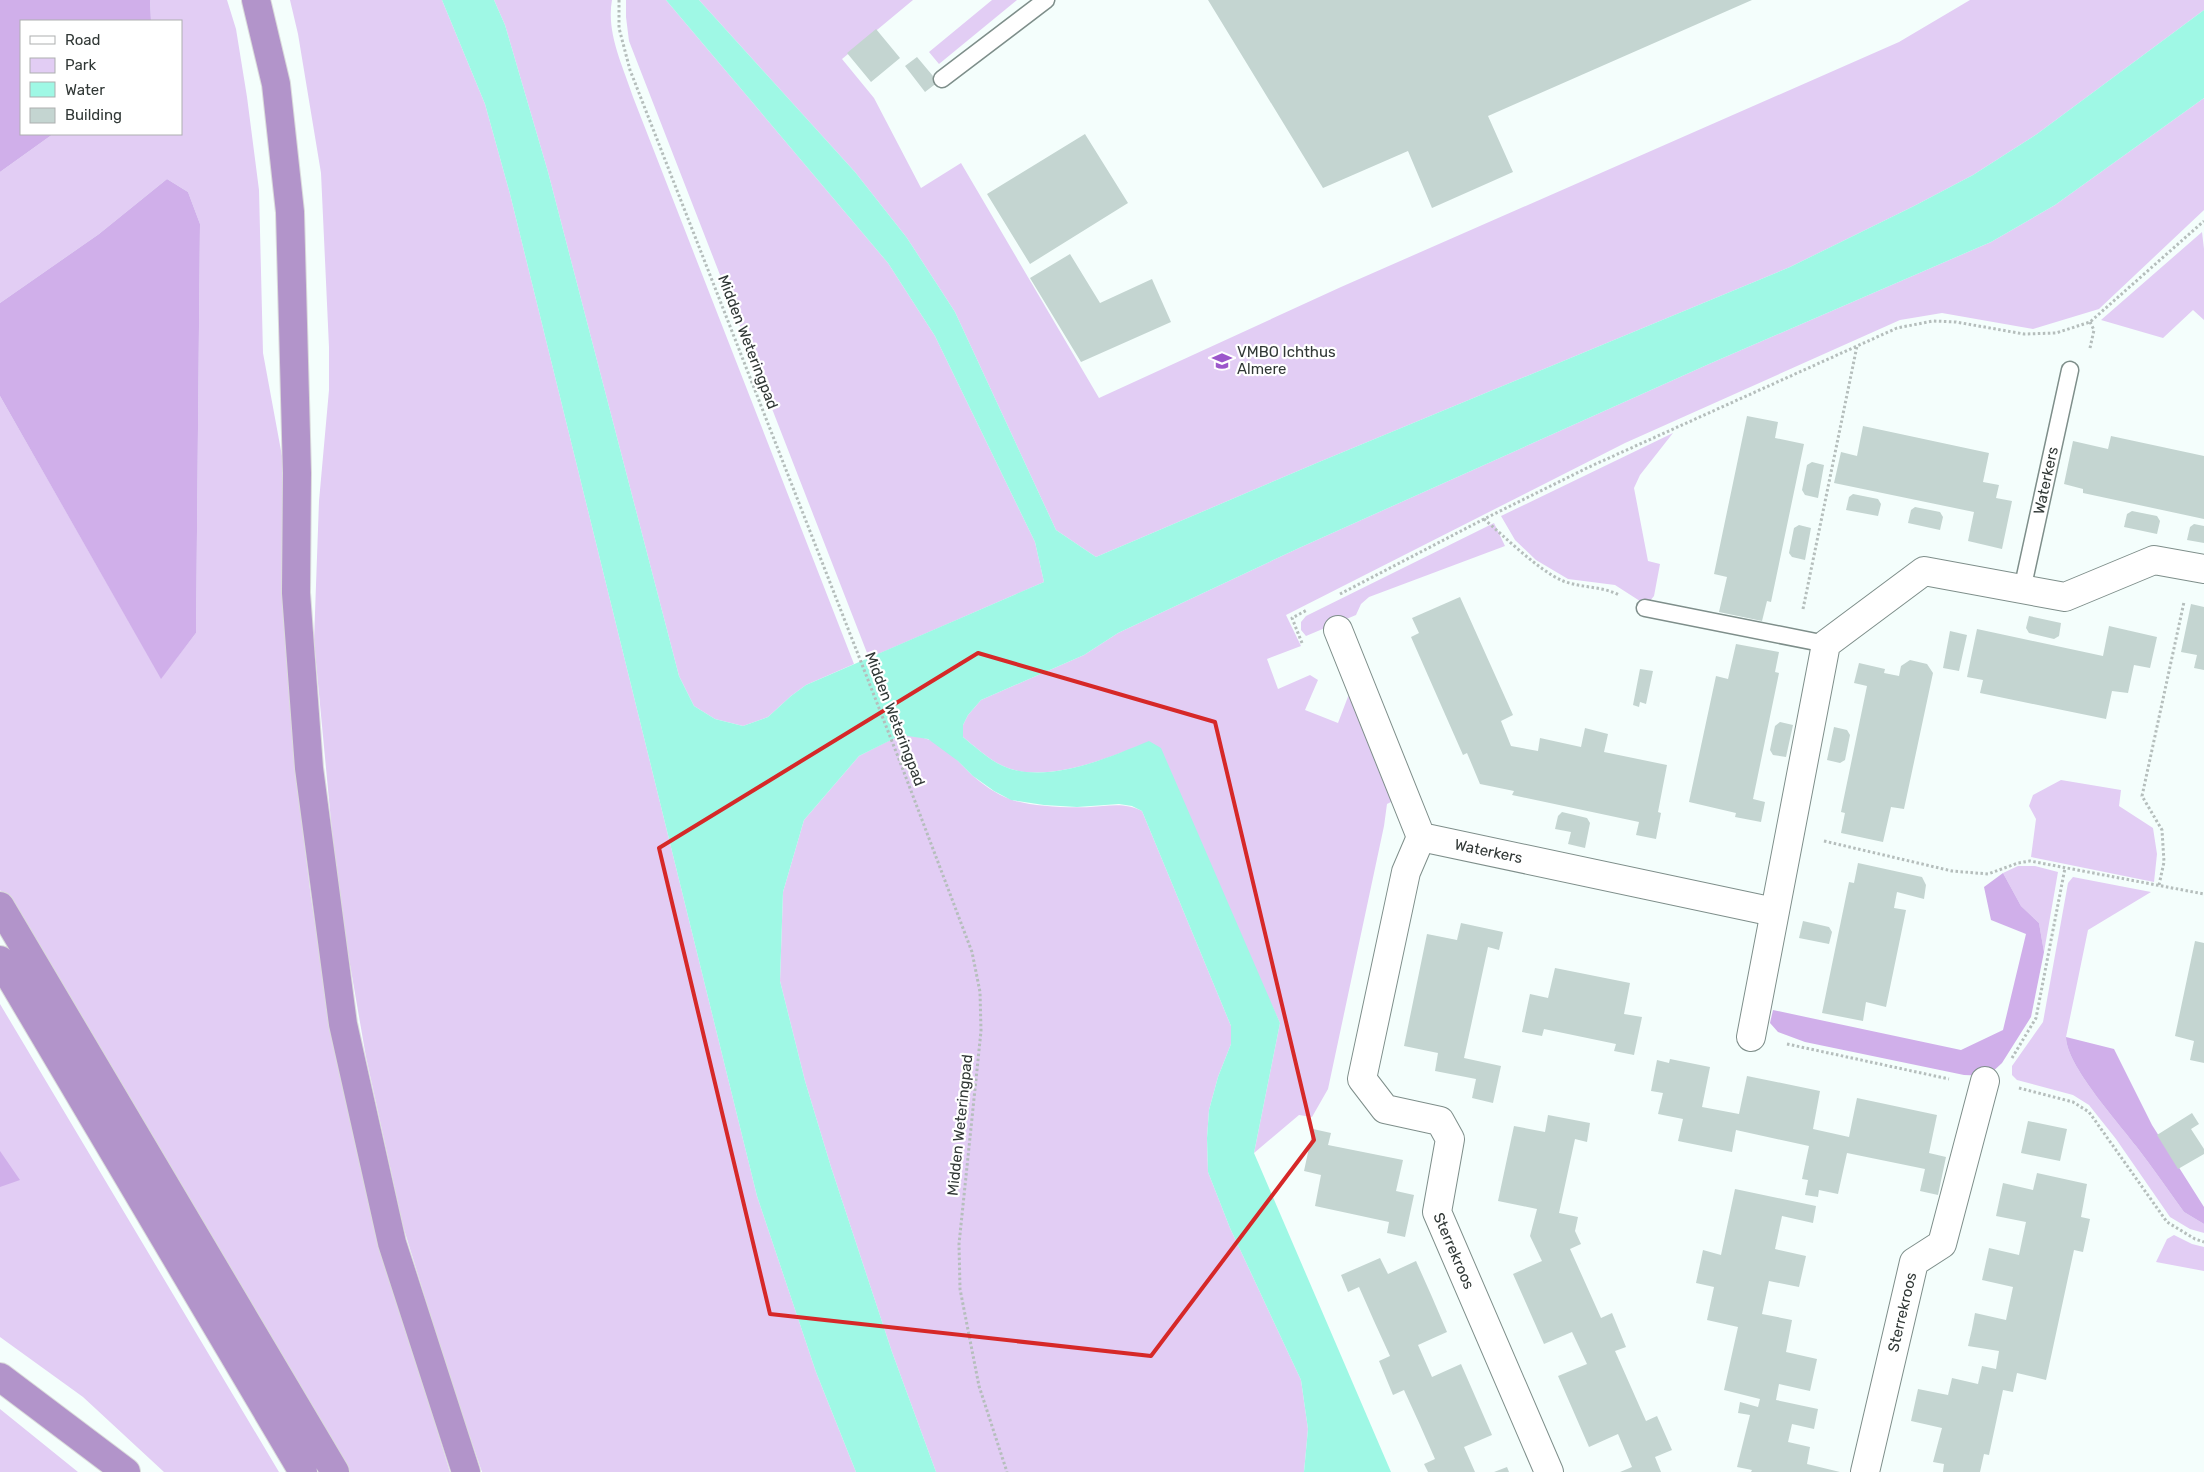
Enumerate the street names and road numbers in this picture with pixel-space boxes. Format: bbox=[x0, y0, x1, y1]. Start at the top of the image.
street label: Midden Weteringpad bbox=[714, 272, 782, 412]
street label: Waterkers bbox=[2030, 445, 2062, 516]
street label: Midden Weteringpad bbox=[861, 649, 929, 789]
street label: Waterkers bbox=[1453, 835, 1524, 867]
street label: Midden Weteringpad bbox=[944, 1053, 976, 1197]
street label: Sterrekroos bbox=[1429, 1210, 1478, 1292]
street label: Sterrekroos bbox=[1884, 1270, 1920, 1354]

